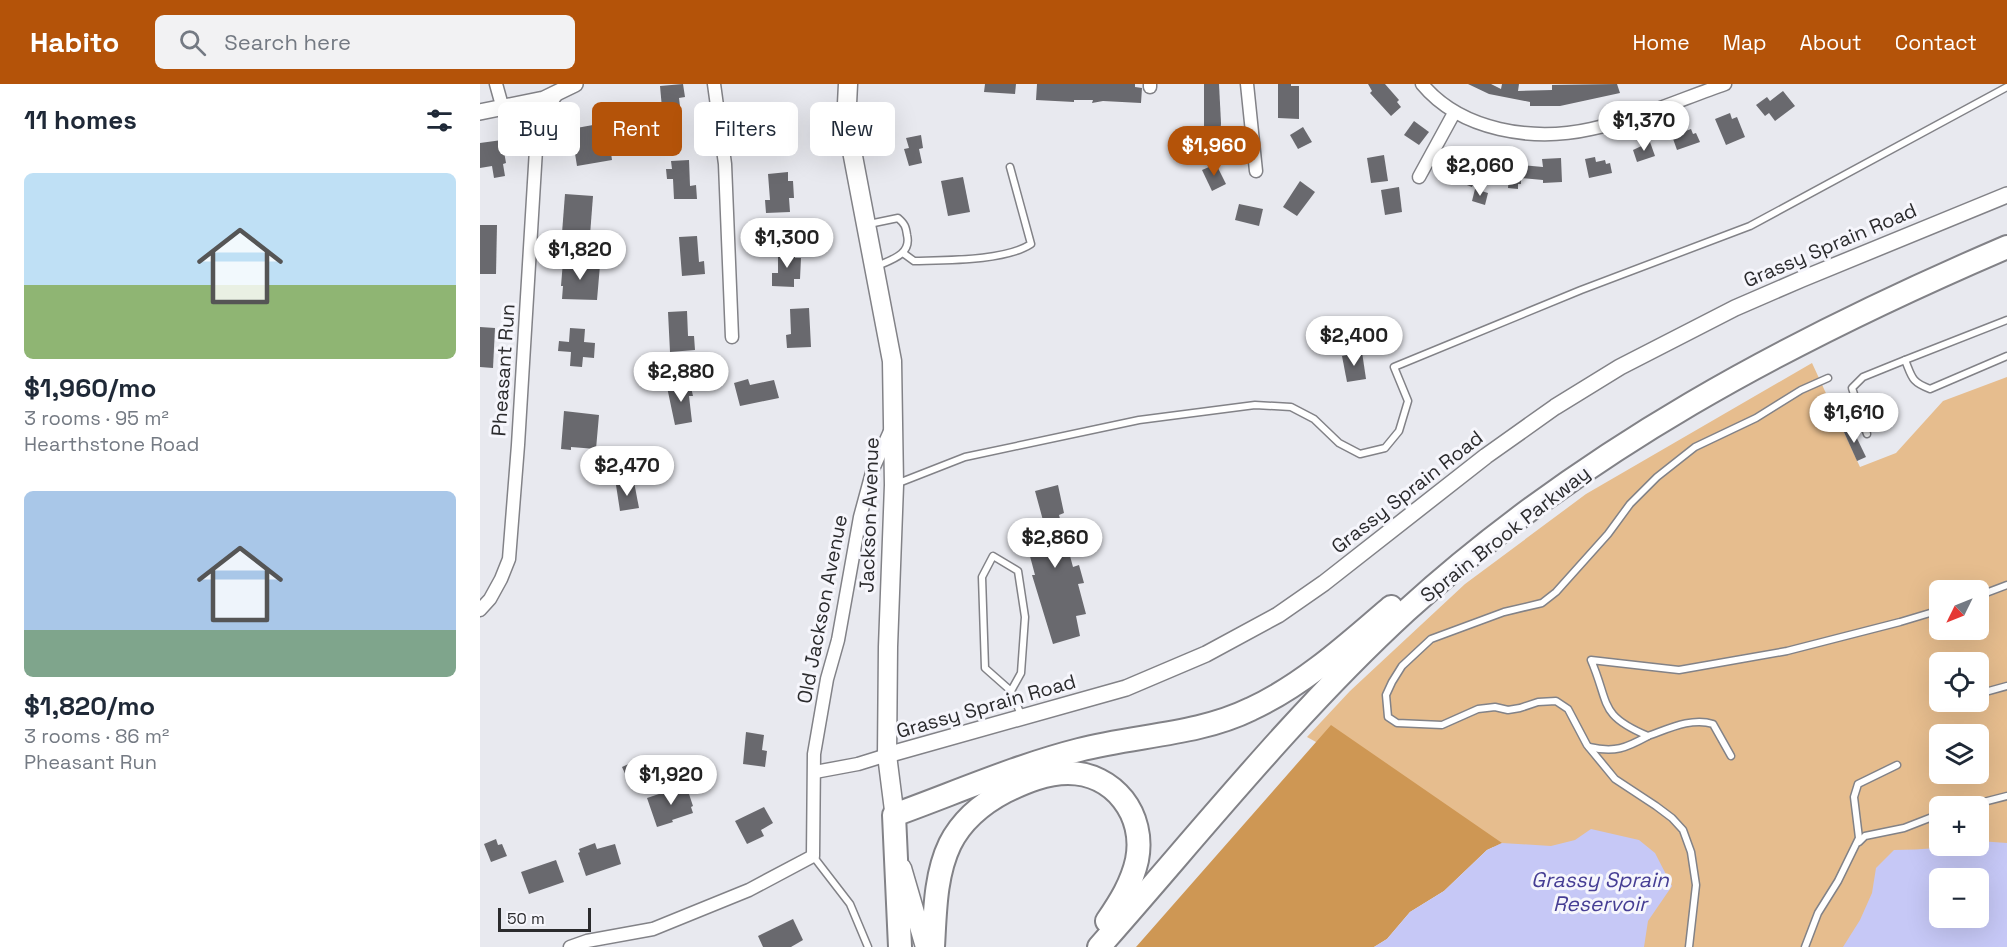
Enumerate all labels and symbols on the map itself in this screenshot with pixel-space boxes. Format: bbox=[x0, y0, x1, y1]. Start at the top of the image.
pin: $1,370 bbox=[1595, 101, 1693, 152]
pin: $1,960 bbox=[1165, 126, 1263, 177]
pin: $2,060 bbox=[1431, 146, 1529, 197]
street label: Grassy Sprain Road bbox=[1740, 197, 1920, 293]
pin: $1,300 bbox=[738, 218, 836, 269]
pin: $1,820 bbox=[531, 230, 629, 281]
street label: Pheasant Run bbox=[485, 303, 521, 437]
pin: $2,400 bbox=[1305, 316, 1403, 367]
pin: $2,880 bbox=[632, 352, 730, 403]
pin: $1,610 bbox=[1805, 393, 1903, 444]
street label: Grassy Sprain Road bbox=[1326, 425, 1488, 559]
street label: Jackson Avenue bbox=[853, 437, 885, 593]
pin: $2,470 bbox=[578, 446, 676, 497]
street label: Sprain Brook Parkway bbox=[1415, 460, 1595, 608]
street label: Old Jackson Avenue bbox=[791, 512, 853, 706]
pin: $2,860 bbox=[1006, 518, 1104, 569]
north arrow bbox=[1929, 580, 1989, 640]
street label: Grassy Sprain Road bbox=[893, 668, 1079, 744]
pin: $1,920 bbox=[622, 755, 720, 806]
water label: Grassy Sprain Reservoir bbox=[1531, 866, 1670, 917]
scale bar bbox=[498, 905, 591, 932]

